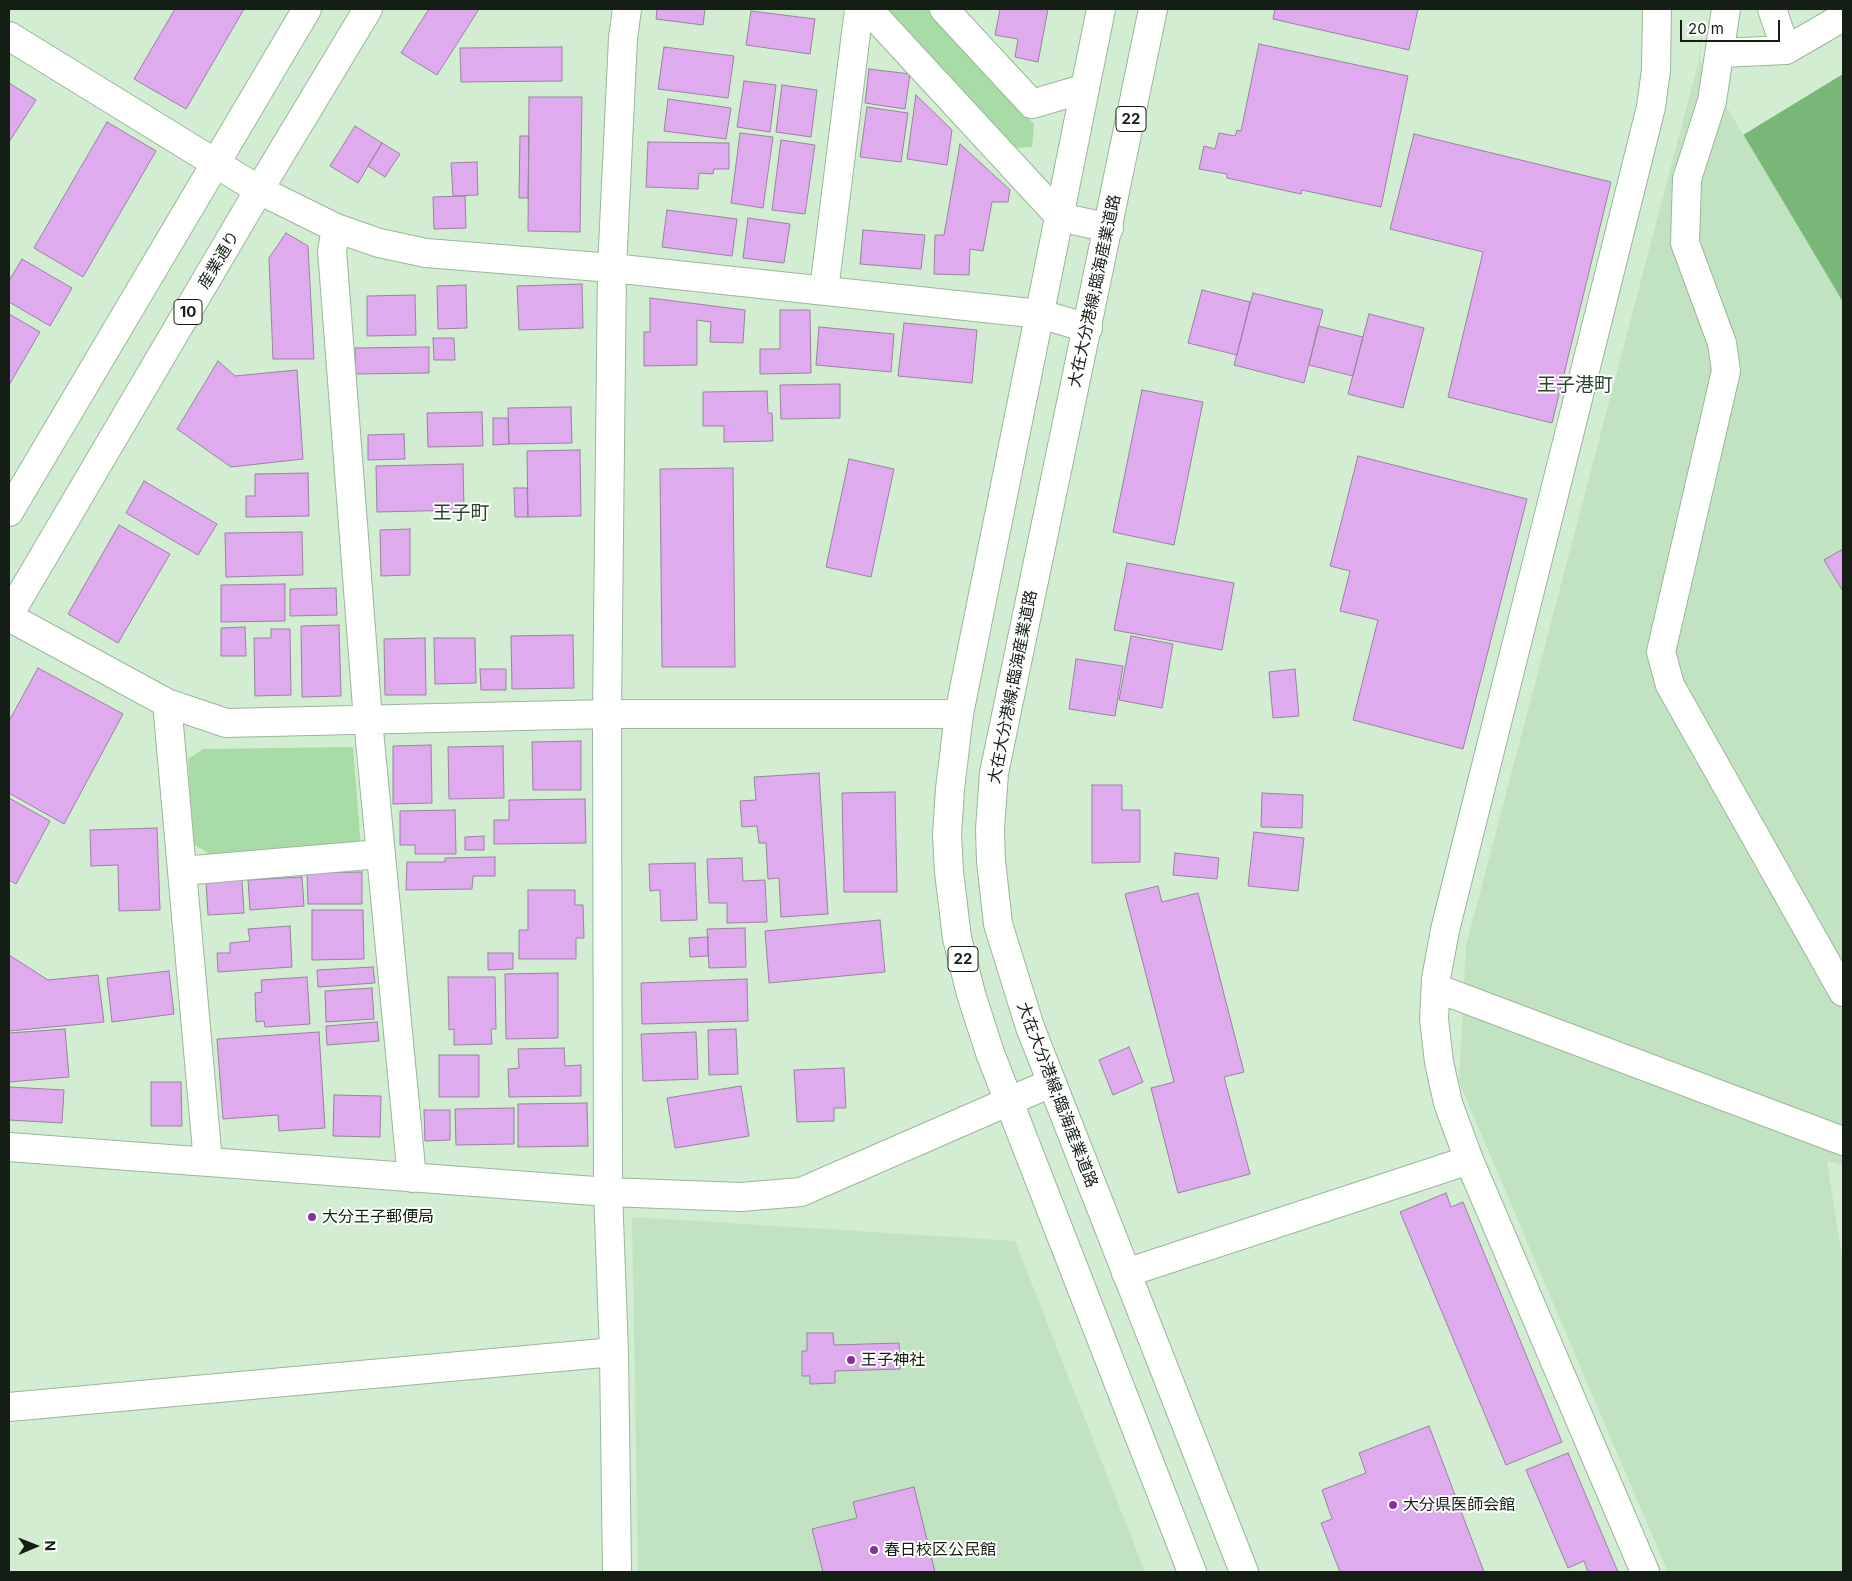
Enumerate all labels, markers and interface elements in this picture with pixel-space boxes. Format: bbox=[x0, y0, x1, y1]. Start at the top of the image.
scale bar bbox=[1682, 10, 1782, 42]
text: 20 m bbox=[1688, 19, 1724, 38]
road number: 22 bbox=[1116, 106, 1146, 132]
street label: 大在大分港線;臨海産業道路 bbox=[1065, 193, 1125, 389]
street label: 産業通り bbox=[194, 228, 244, 292]
road number: 10 bbox=[174, 300, 202, 324]
district label: 王子港町 bbox=[1537, 374, 1613, 396]
district label: 王子町 bbox=[433, 502, 489, 524]
street label: 大在大分港線;臨海産業道路 bbox=[985, 589, 1041, 785]
road number: 22 bbox=[948, 946, 978, 972]
street label: 大在大分港線;臨海産業道路 bbox=[1013, 1000, 1101, 1190]
place label: 大分王子郵便局 bbox=[322, 1207, 434, 1227]
marker: 大分王子郵便局 bbox=[306, 1211, 318, 1223]
place label: 王子神社 bbox=[861, 1350, 925, 1370]
marker: 王子神社 bbox=[845, 1354, 857, 1366]
place label: 大分県医師会館 bbox=[1403, 1495, 1515, 1515]
marker: 大分県医師会館 bbox=[1387, 1499, 1399, 1511]
north arrow bbox=[10, 1521, 60, 1571]
text: N bbox=[42, 1540, 59, 1551]
place label: 春日校区公民館 bbox=[884, 1540, 996, 1560]
marker: 春日校区公民館 bbox=[868, 1544, 880, 1556]

